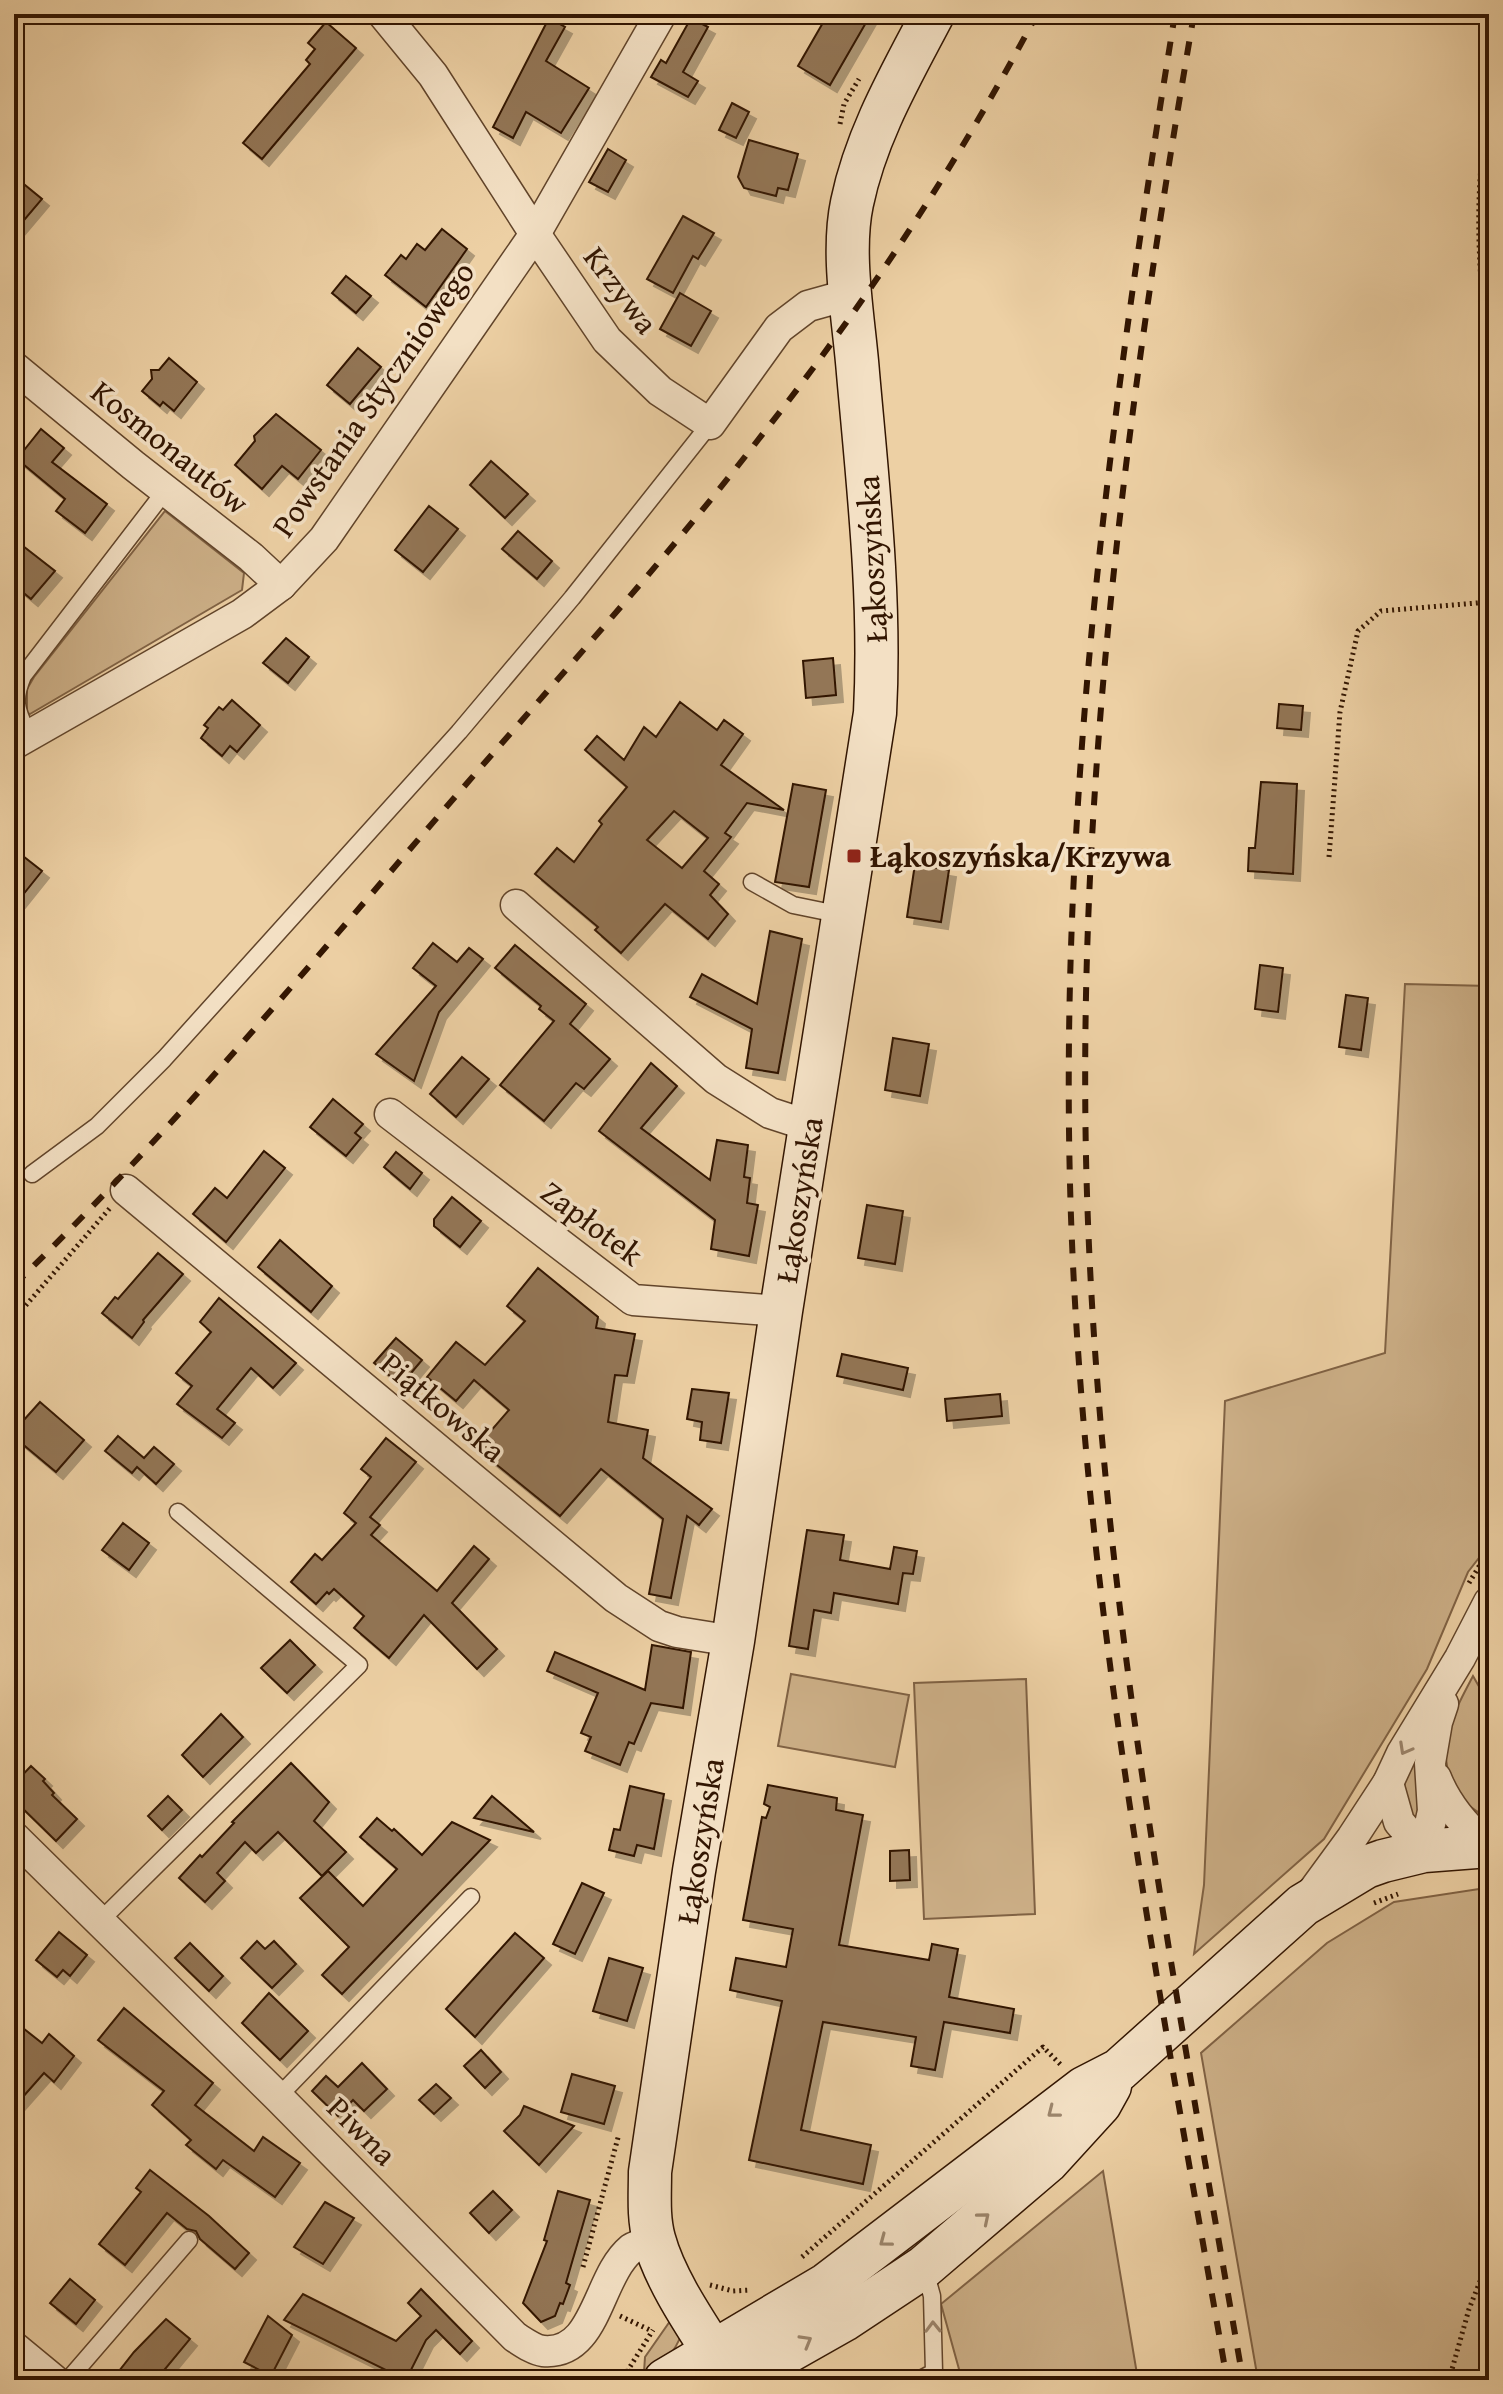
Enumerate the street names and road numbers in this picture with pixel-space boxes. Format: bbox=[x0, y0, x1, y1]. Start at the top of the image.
street label: Krzywa bbox=[573, 236, 670, 344]
street label: Powstania Styczniowego bbox=[260, 251, 486, 546]
street label: Kosmonautów bbox=[81, 368, 260, 525]
street label: Łąkoszyńska bbox=[844, 474, 899, 644]
street label: Łąkoszyńska bbox=[762, 1114, 835, 1286]
street label: Zapłotek bbox=[531, 1168, 654, 1277]
street label: Piątkowska bbox=[370, 1340, 516, 1473]
street label: Łąkoszyńska bbox=[663, 1755, 736, 1927]
street label: Piwna bbox=[317, 2085, 408, 2176]

